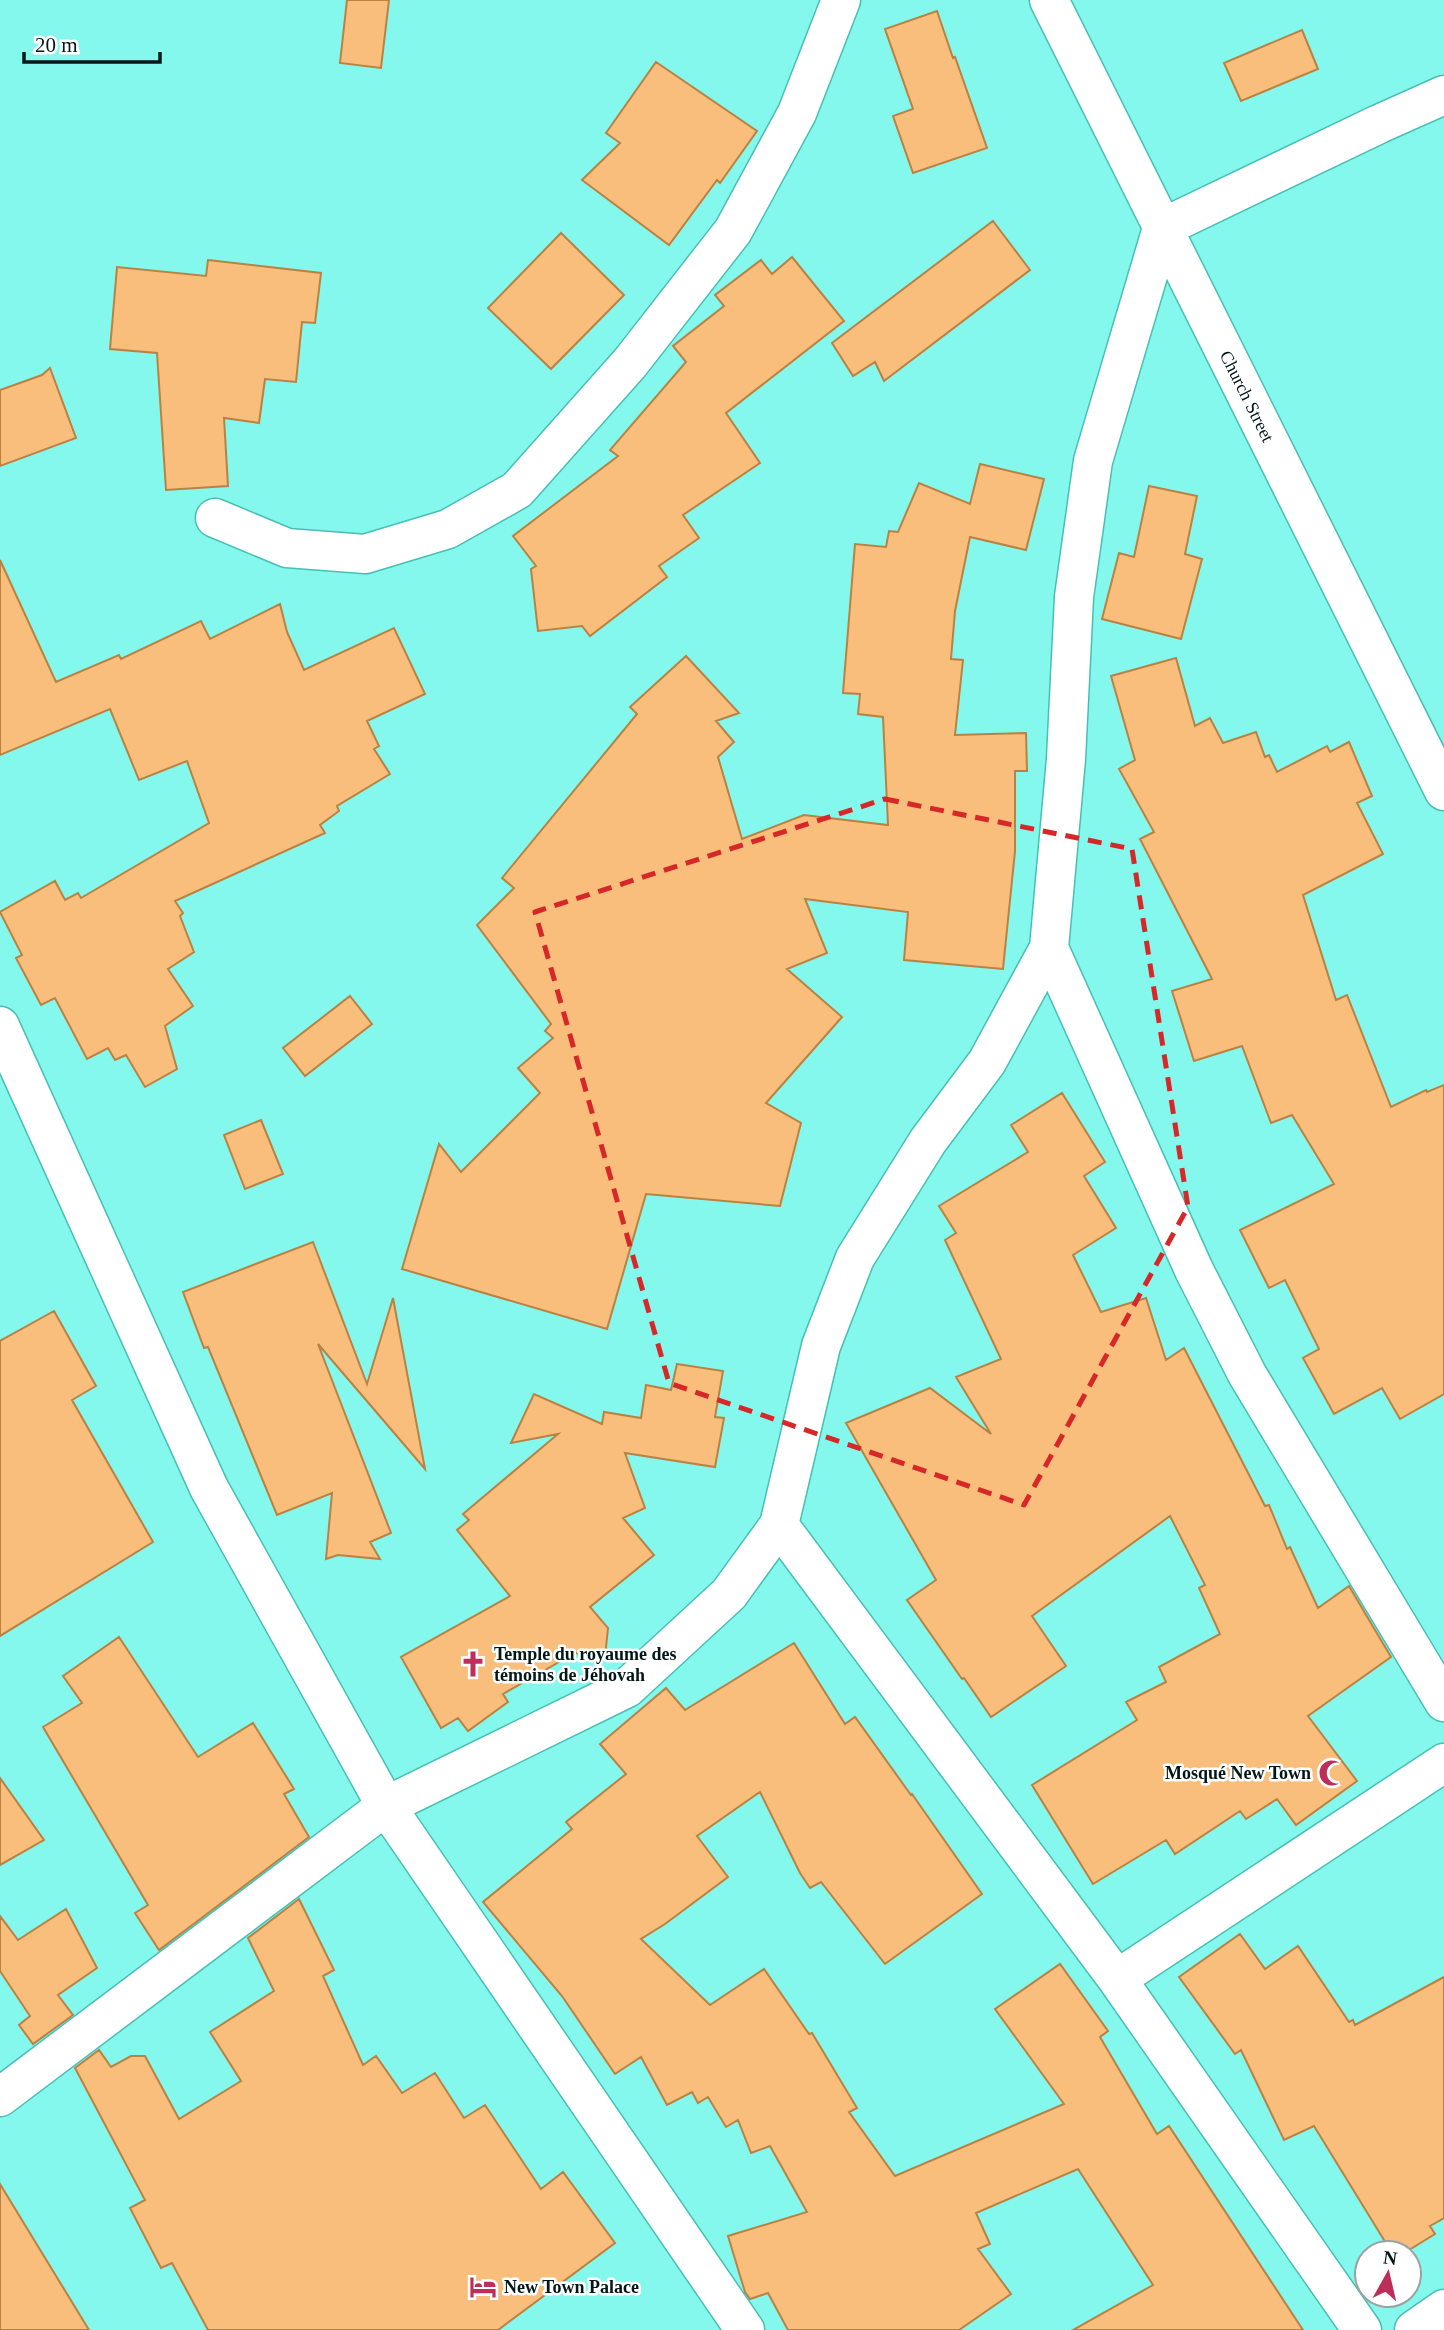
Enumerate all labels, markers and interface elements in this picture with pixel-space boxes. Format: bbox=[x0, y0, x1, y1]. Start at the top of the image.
scale bar bbox=[24, 21, 161, 65]
text: 20 m bbox=[35, 33, 78, 57]
street label: Church Street bbox=[1216, 347, 1278, 445]
place label: Temple du royaume des témoins de Jéhovah bbox=[494, 1644, 677, 1685]
church icon: Temple du royaume des témoins de Jéhovah bbox=[458, 1649, 488, 1679]
mosque icon: Mosqué New Town bbox=[1317, 1758, 1347, 1788]
place label: Mosqué New Town bbox=[1165, 1763, 1311, 1783]
north arrow bbox=[1353, 2239, 1423, 2309]
text: N bbox=[1382, 2246, 1399, 2269]
hotel icon: New Town Palace bbox=[468, 2272, 498, 2302]
place label: New Town Palace bbox=[504, 2277, 639, 2297]

